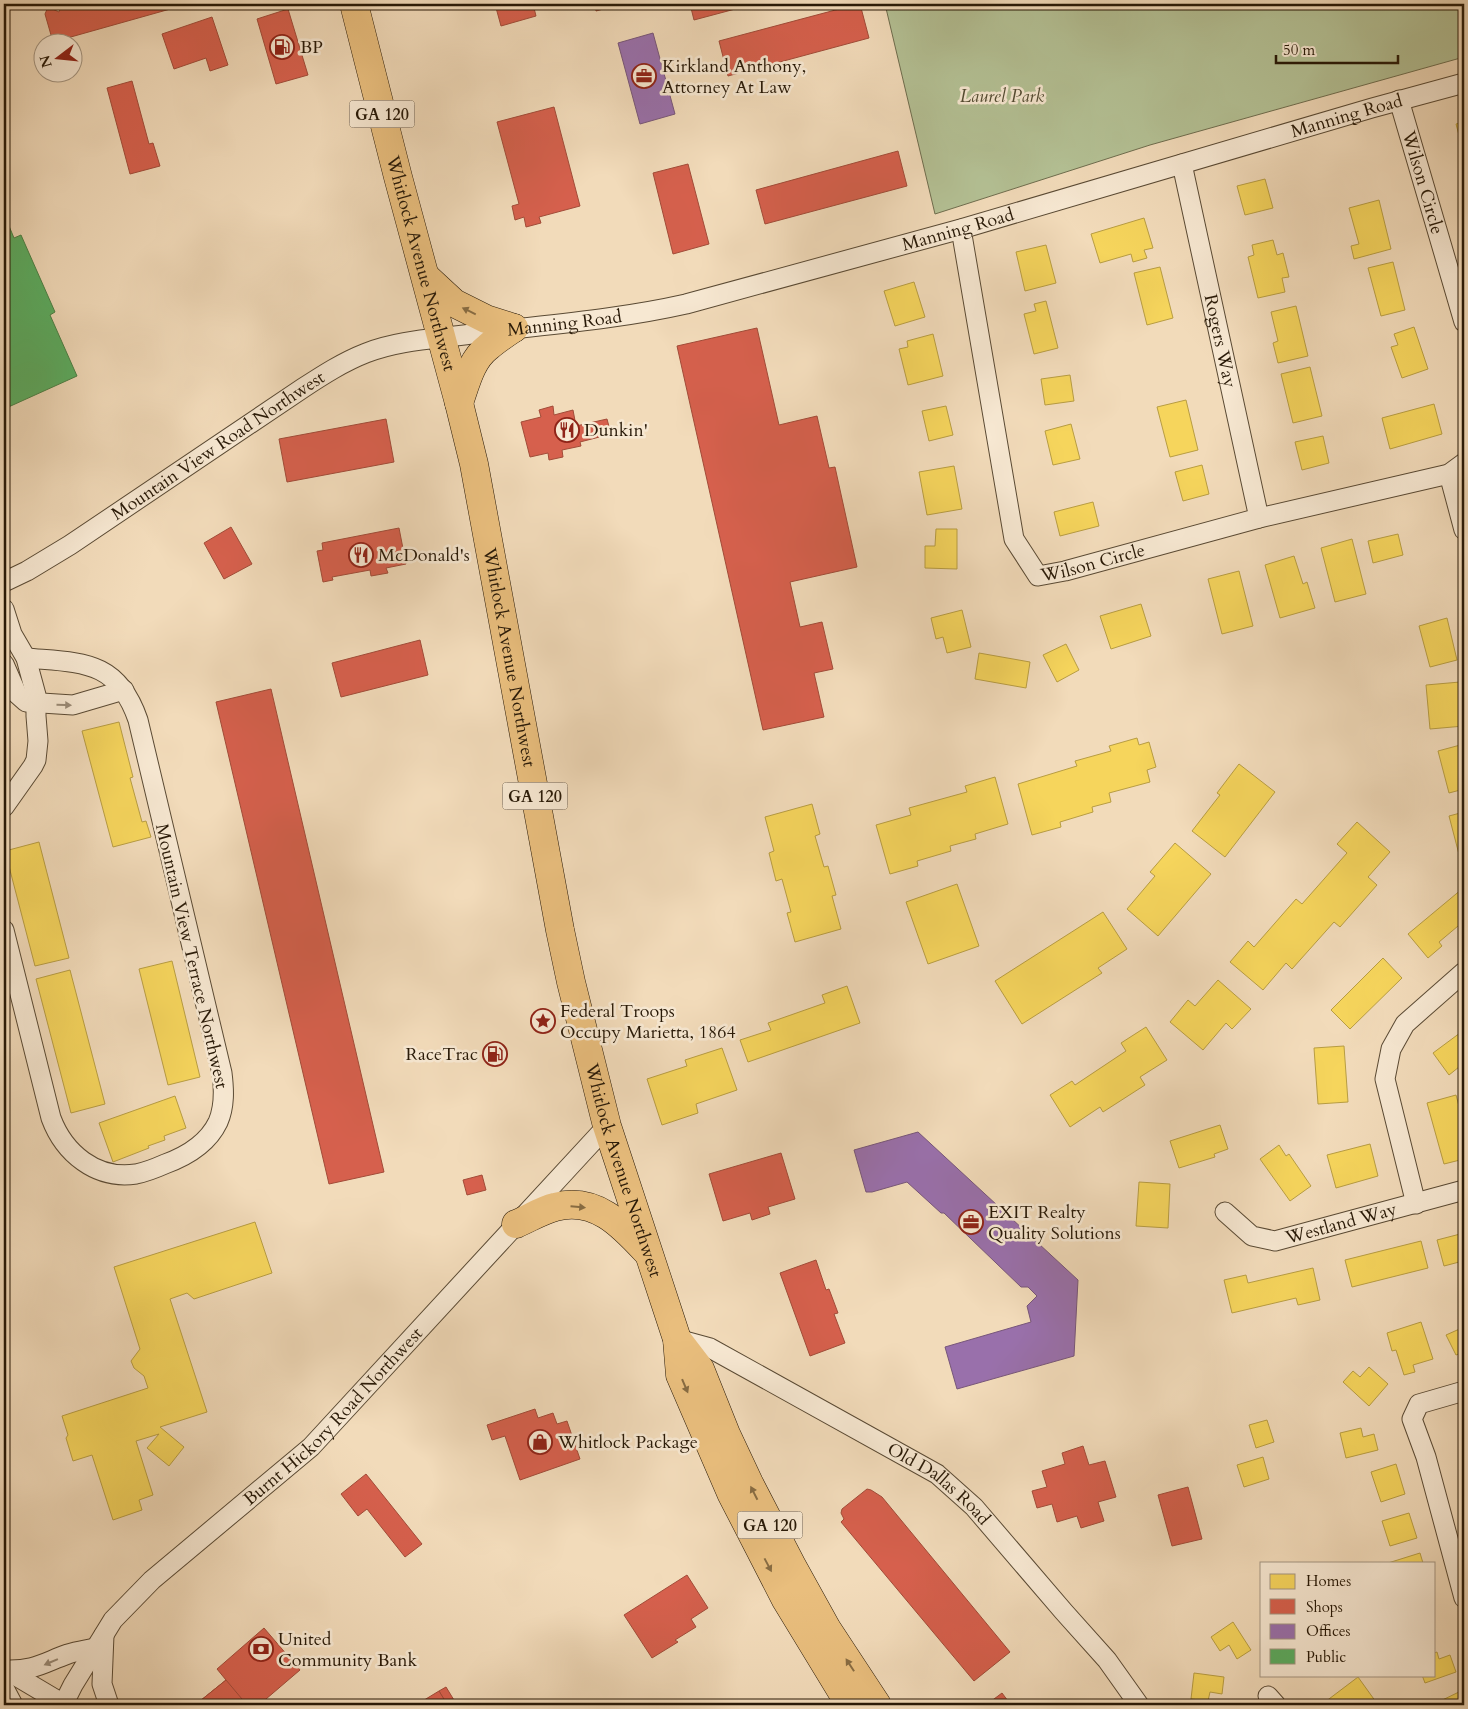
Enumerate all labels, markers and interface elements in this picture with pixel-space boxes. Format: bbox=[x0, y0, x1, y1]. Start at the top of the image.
north arrow bbox=[32, 32, 82, 82]
scale bar bbox=[1276, 32, 1398, 64]
fuel station icon: BP bbox=[269, 34, 295, 60]
place label: BP bbox=[300, 35, 323, 60]
text: 50 m bbox=[1283, 40, 1315, 60]
text: N bbox=[35, 53, 57, 70]
place label: Kirkland Anthony, Attorney At Law bbox=[662, 54, 806, 100]
office icon: Kirkland Anthony, Attorney At Law bbox=[631, 63, 657, 89]
park label: Laurel Park bbox=[960, 84, 1044, 109]
street label: Manning Road bbox=[1288, 88, 1406, 144]
road number: GA 120 bbox=[350, 100, 414, 128]
street label: Wilson Circle bbox=[1395, 127, 1450, 237]
street label: Whitlock Avenue Northwest bbox=[380, 152, 462, 374]
street label: Manning Road bbox=[899, 202, 1017, 257]
street label: Rogers Way bbox=[1198, 292, 1242, 391]
street label: Manning Road bbox=[506, 304, 624, 343]
one-way arrow bbox=[461, 306, 476, 315]
street label: Mountain View Road Northwest bbox=[107, 365, 330, 527]
restaurant icon: Dunkin' bbox=[554, 417, 580, 443]
place label: Dunkin' bbox=[584, 418, 648, 443]
street label: Wilson Circle bbox=[1038, 538, 1148, 588]
restaurant icon: McDonald's bbox=[348, 542, 374, 568]
place label: McDonald's bbox=[378, 543, 470, 568]
street label: Whitlock Avenue Northwest bbox=[477, 545, 542, 769]
one-way arrow bbox=[57, 701, 73, 709]
road number: GA 120 bbox=[502, 782, 568, 809]
street label: Mountain View Terrace Northwest bbox=[149, 821, 234, 1091]
place label: Federal Troops Occupy Marietta, 1864 bbox=[560, 999, 736, 1045]
place icon: Federal Troops Occupy Marietta, 1864 bbox=[530, 1008, 556, 1034]
fuel station icon: RaceTrac bbox=[482, 1041, 508, 1067]
place label: RaceTrac bbox=[406, 1042, 478, 1067]
street label: Whitlock Avenue Northwest bbox=[579, 1060, 668, 1281]
street label: Westland Way bbox=[1282, 1197, 1400, 1251]
place label: EXIT Realty Quality Solutions bbox=[988, 1200, 1121, 1246]
one-way arrow bbox=[571, 1203, 587, 1211]
office icon: EXIT Realty Quality Solutions bbox=[958, 1209, 984, 1235]
street label: Burnt Hickory Road Northwest bbox=[238, 1322, 429, 1511]
one-way arrow bbox=[681, 1379, 689, 1394]
shop icon: Whitlock Package bbox=[527, 1429, 553, 1455]
place label: Whitlock Package bbox=[557, 1430, 698, 1455]
street label: Old Dallas Road bbox=[883, 1437, 996, 1531]
one-way arrow bbox=[750, 1485, 758, 1500]
road number: GA 120 bbox=[738, 1512, 802, 1538]
one-way arrow bbox=[764, 1558, 772, 1573]
legend bbox=[1260, 1562, 1436, 1676]
text: Homes bbox=[1306, 1571, 1351, 1591]
text: Shops bbox=[1306, 1597, 1343, 1617]
text: Offices bbox=[1306, 1621, 1351, 1641]
place label: United Community Bank bbox=[278, 1627, 417, 1673]
bank icon: United Community Bank bbox=[248, 1636, 274, 1662]
text: Public bbox=[1306, 1647, 1346, 1667]
one-way arrow bbox=[44, 1658, 58, 1666]
one-way arrow bbox=[845, 1658, 855, 1671]

